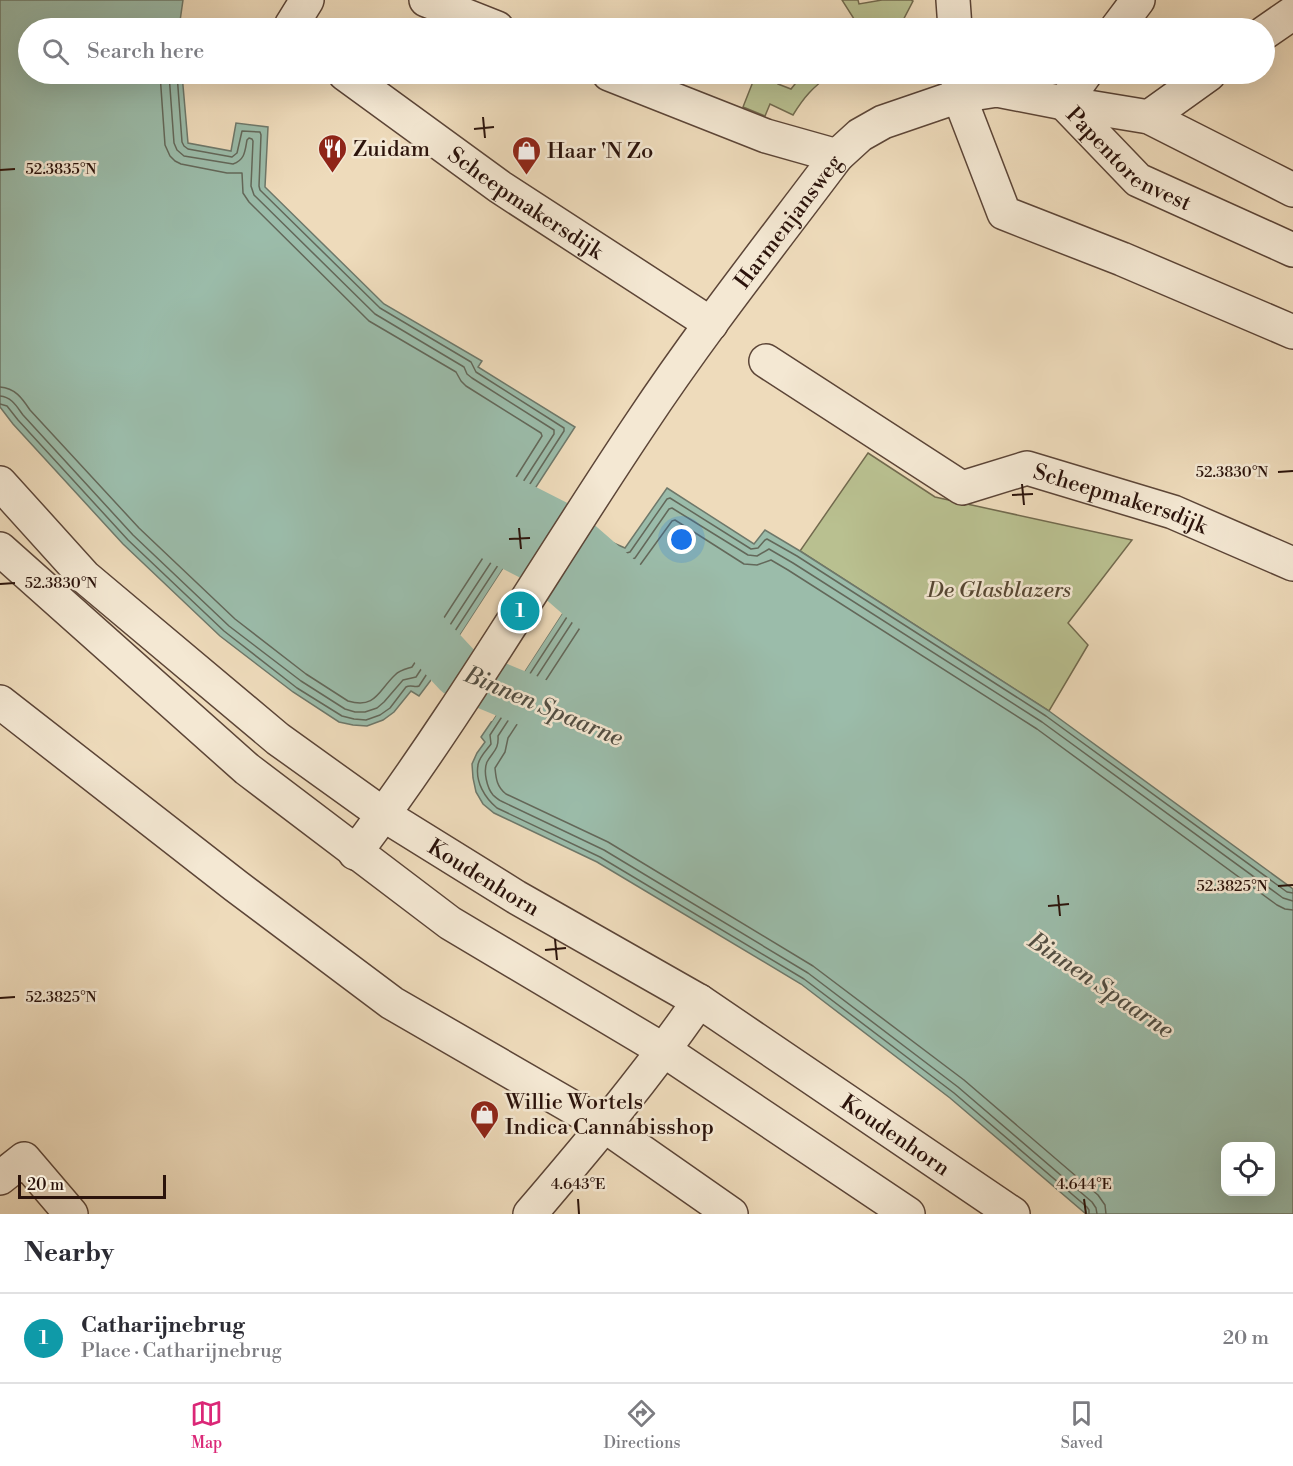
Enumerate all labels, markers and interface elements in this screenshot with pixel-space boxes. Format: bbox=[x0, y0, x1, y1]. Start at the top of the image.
search box bbox=[18, 18, 1275, 84]
icon: search bbox=[39, 35, 72, 68]
text: Search here bbox=[87, 38, 204, 65]
street label: Papentorenvest bbox=[1060, 102, 1196, 217]
restaurant icon: Zuidam bbox=[316, 132, 348, 174]
shop icon: Haar 'N Zo bbox=[510, 134, 542, 176]
place label: Zuidam bbox=[353, 136, 430, 163]
place label: Haar 'N Zo bbox=[547, 138, 653, 165]
street label: Scheepmakersdijk bbox=[442, 142, 609, 266]
street label: Harmenjansweg bbox=[729, 149, 849, 295]
text: 52.3835°N bbox=[26, 160, 96, 179]
street label: Scheepmakersdijk bbox=[1030, 459, 1213, 541]
text: 52.3830°N bbox=[1196, 463, 1268, 482]
your location bbox=[667, 525, 696, 554]
text: 52.3830°N bbox=[25, 574, 97, 593]
park label: De Glasblazers bbox=[926, 577, 1071, 604]
pin: 1 bbox=[500, 588, 540, 634]
water label: Binnen Spaarne bbox=[459, 660, 628, 754]
street label: Koudenhorn bbox=[423, 834, 544, 923]
text: 52.3825°N bbox=[1196, 877, 1268, 896]
water label: Binnen Spaarne bbox=[1021, 925, 1179, 1046]
text: 52.3825°N bbox=[25, 988, 97, 1007]
place label: Willie Wortels Indica Cannabisshop bbox=[504, 1089, 714, 1141]
street label: Koudenhorn bbox=[835, 1089, 955, 1182]
shop icon: Willie Wortels Indica Cannabisshop bbox=[468, 1098, 500, 1140]
map controls bbox=[1221, 1142, 1275, 1196]
button: locate bbox=[1221, 1142, 1275, 1196]
scale bar bbox=[18, 1172, 166, 1200]
text: 20 m bbox=[27, 1175, 64, 1195]
text: 4.643°E bbox=[551, 1175, 605, 1194]
text: 4.644°E bbox=[1056, 1175, 1112, 1194]
text: Nearby bbox=[24, 1237, 114, 1269]
text: Catharijnebrug bbox=[81, 1312, 245, 1339]
text: 1 bbox=[39, 1326, 48, 1351]
text: 20 m bbox=[1223, 1326, 1269, 1351]
text: Place · Catharijnebrug bbox=[81, 1339, 282, 1364]
tab: Map bbox=[190, 1397, 223, 1453]
tab: Directions bbox=[603, 1397, 681, 1453]
tab: Saved bbox=[1061, 1397, 1103, 1453]

